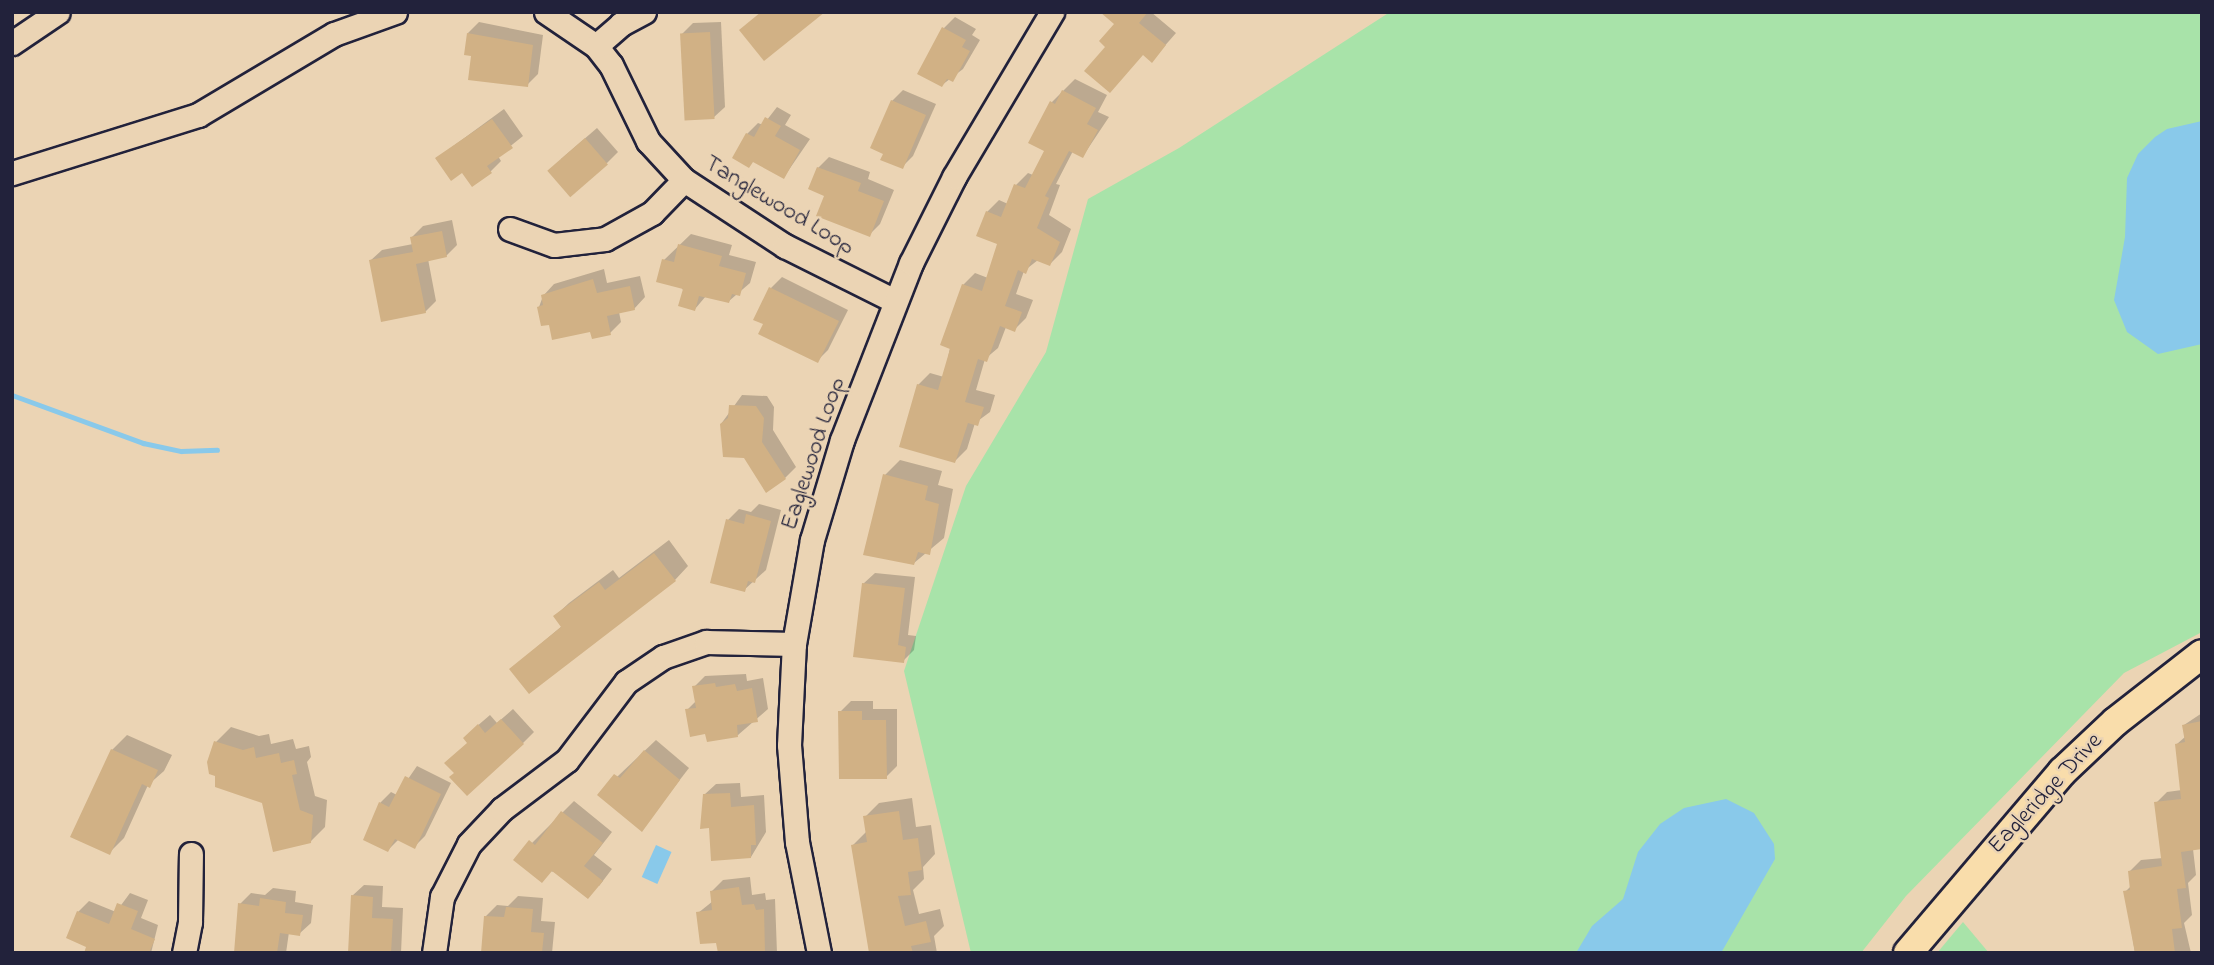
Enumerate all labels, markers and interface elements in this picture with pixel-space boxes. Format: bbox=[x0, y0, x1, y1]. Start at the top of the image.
street label: Tanglewood Loop bbox=[699, 150, 859, 262]
street label: Eaglewood Loop bbox=[776, 374, 852, 534]
street label: Eagleridge Drive bbox=[1983, 727, 2109, 861]

